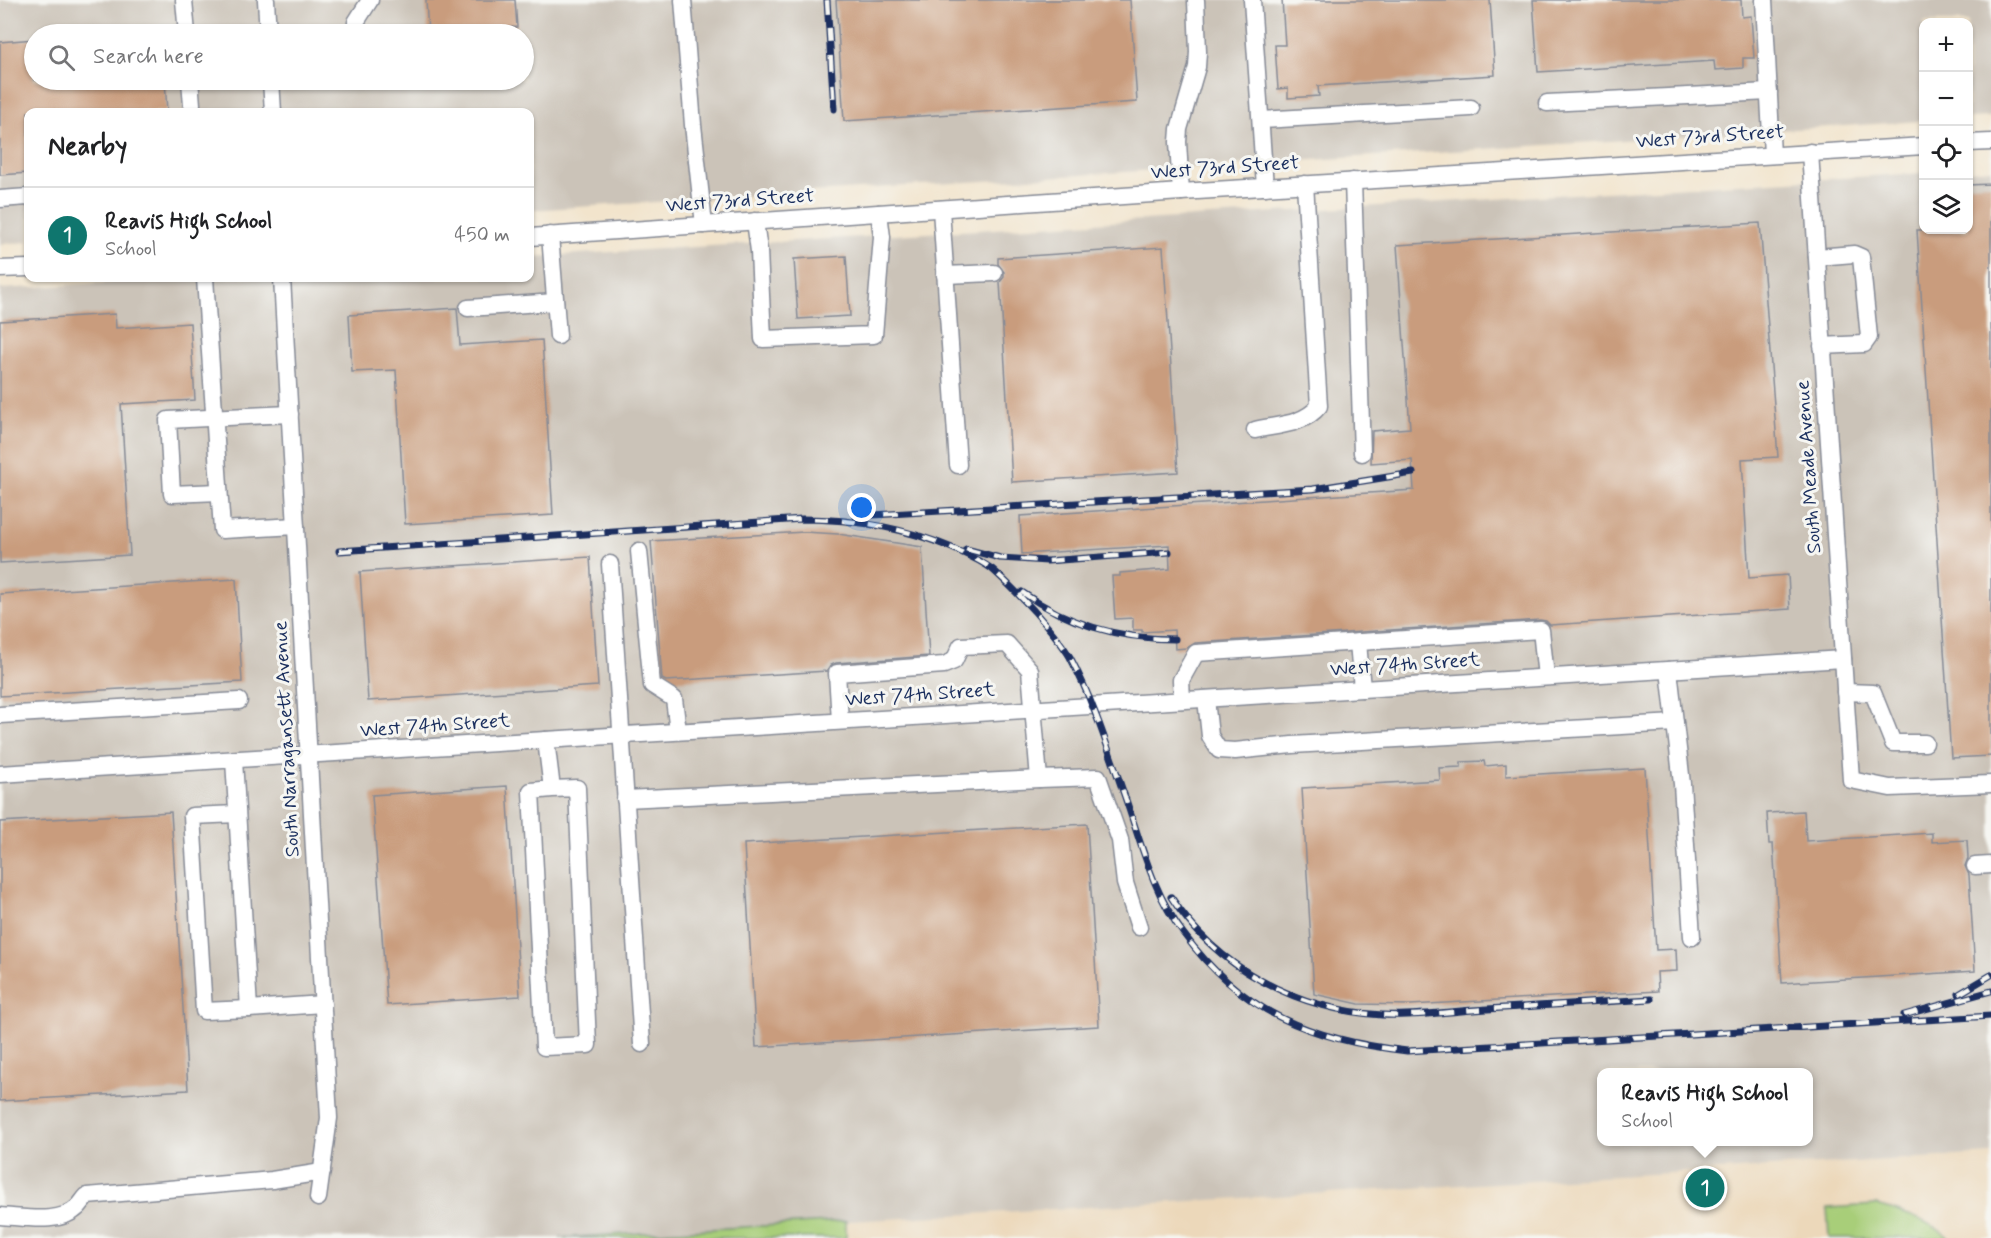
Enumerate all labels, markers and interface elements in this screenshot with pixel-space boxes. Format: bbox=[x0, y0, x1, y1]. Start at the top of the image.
map controls bbox=[1919, 18, 1973, 234]
button: + bbox=[1919, 18, 1973, 72]
search box bbox=[24, 24, 534, 90]
icon: search bbox=[45, 41, 78, 74]
text: Search here bbox=[93, 43, 204, 71]
button: − bbox=[1919, 72, 1973, 126]
street label: West 73rd Street bbox=[1635, 118, 1785, 156]
button: locate bbox=[1919, 126, 1973, 180]
text: Nearby bbox=[48, 130, 127, 164]
street label: West 73rd Street bbox=[1150, 149, 1300, 187]
button: layers bbox=[1919, 180, 1973, 234]
street label: West 73rd Street bbox=[665, 182, 815, 220]
text: Reavis High School bbox=[105, 208, 272, 236]
text: 1 bbox=[63, 222, 72, 249]
text: 450 m bbox=[454, 222, 510, 249]
text: School bbox=[105, 236, 157, 263]
street label: South Meade Avenue bbox=[1789, 379, 1829, 555]
your location bbox=[847, 493, 876, 522]
street label: South Narragansett Avenue bbox=[267, 620, 307, 858]
street label: West 74th Street bbox=[1329, 646, 1481, 684]
street label: West 74th Street bbox=[844, 676, 996, 714]
street label: West 74th Street bbox=[359, 707, 511, 745]
popup bbox=[1597, 1068, 1813, 1146]
text: Reavis High School bbox=[1621, 1080, 1789, 1108]
text: School bbox=[1621, 1108, 1673, 1135]
pin: 1 bbox=[1686, 1166, 1724, 1210]

